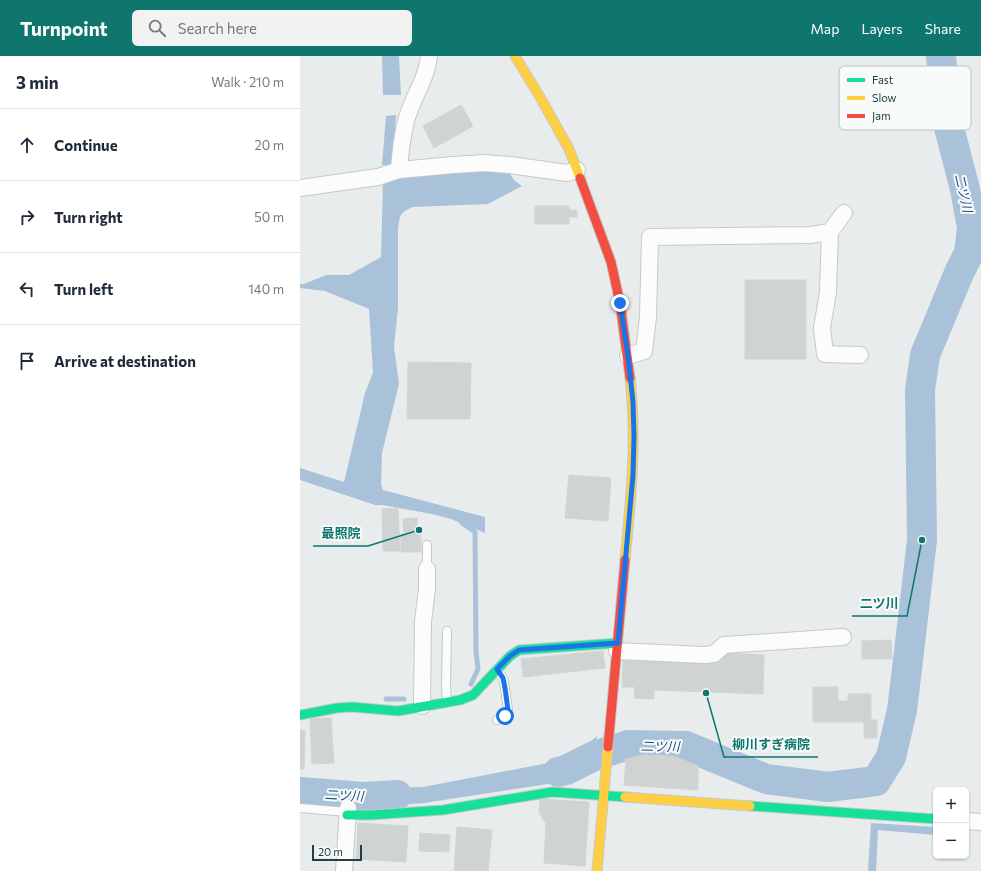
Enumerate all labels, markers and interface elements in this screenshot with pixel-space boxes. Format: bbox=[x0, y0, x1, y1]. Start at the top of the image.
search box bbox=[132, 10, 412, 46]
text: Turnpoint bbox=[20, 17, 108, 40]
icon: search bbox=[146, 17, 168, 39]
text: Search here bbox=[178, 19, 257, 37]
text: Map bbox=[811, 20, 839, 37]
text: Layers bbox=[861, 20, 903, 37]
text: Share bbox=[925, 20, 961, 37]
legend bbox=[839, 66, 971, 130]
text: 3 min bbox=[16, 72, 59, 93]
text: Fast bbox=[872, 73, 894, 86]
text: Walk · 210 m bbox=[211, 74, 284, 90]
text: Slow bbox=[872, 91, 897, 104]
text: Jam bbox=[872, 109, 891, 123]
icon: ahead bbox=[16, 134, 38, 156]
text: Continue bbox=[54, 136, 118, 154]
text: 20 m bbox=[255, 137, 284, 153]
water label: 二ツ川 bbox=[952, 172, 977, 216]
icon: right bbox=[16, 206, 38, 228]
text: Turn right bbox=[54, 208, 123, 226]
text: 50 m bbox=[254, 209, 284, 225]
icon: left bbox=[16, 278, 38, 300]
text: Turn left bbox=[54, 280, 113, 298]
text: 140 m bbox=[248, 281, 284, 297]
route end bbox=[611, 294, 629, 312]
icon: arrive bbox=[16, 350, 38, 372]
text: Arrive at destination bbox=[54, 352, 196, 370]
callout: 最照院 bbox=[313, 521, 368, 546]
text: 最照院 bbox=[321, 525, 361, 541]
callout: 二ツ川 bbox=[852, 591, 907, 616]
text: 二ツ川 bbox=[859, 595, 899, 611]
route start bbox=[496, 707, 514, 725]
callout: 柳川すぎ病院 bbox=[724, 732, 818, 757]
text: 柳川すぎ病院 bbox=[732, 736, 810, 752]
water label: 二ツ川 bbox=[640, 738, 682, 754]
water label: 二ツ川 bbox=[324, 786, 366, 804]
map controls bbox=[933, 787, 969, 859]
button: + bbox=[933, 787, 969, 823]
button: − bbox=[933, 823, 969, 859]
scale bar bbox=[312, 843, 362, 862]
text: 20 m bbox=[318, 845, 343, 858]

